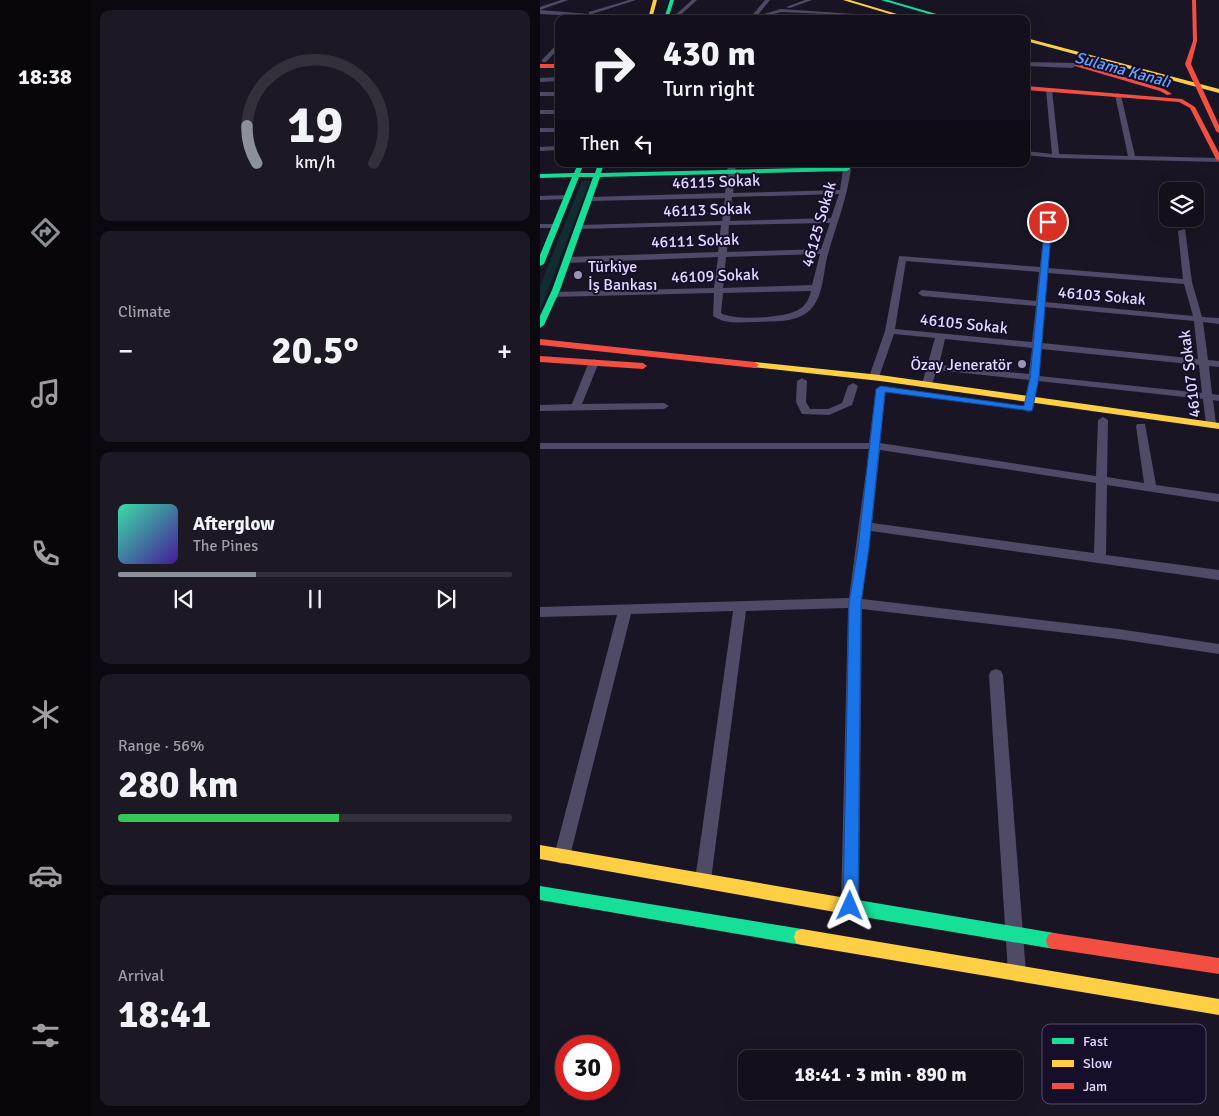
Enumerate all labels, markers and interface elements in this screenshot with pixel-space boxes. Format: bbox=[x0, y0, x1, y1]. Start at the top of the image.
text: 430 m bbox=[663, 32, 756, 75]
icon: right bbox=[580, 35, 645, 100]
water label: Sulama Kanalı bbox=[1073, 48, 1173, 93]
text: 18:38 bbox=[18, 63, 72, 90]
text: Turn right bbox=[663, 75, 755, 102]
text: 19 bbox=[287, 93, 343, 157]
icon: left bbox=[630, 130, 658, 158]
text: Then bbox=[580, 132, 620, 156]
text: km/h bbox=[295, 151, 335, 173]
street label: 46115 Sokak bbox=[672, 170, 760, 194]
street label: 46125 Sokak bbox=[797, 179, 841, 269]
map controls bbox=[1159, 182, 1204, 227]
button: layers bbox=[1159, 182, 1204, 227]
street label: 46113 Sokak bbox=[663, 198, 751, 222]
pin bbox=[1027, 201, 1069, 243]
icon: arrive bbox=[1034, 208, 1062, 236]
icon: directions bbox=[28, 215, 63, 250]
street label: 46111 Sokak bbox=[651, 229, 739, 253]
place label: Türkiye İş Bankası bbox=[588, 257, 657, 295]
street label: 46109 Sokak bbox=[671, 264, 759, 288]
marker: Türkiye İş Bankası bbox=[572, 269, 584, 281]
street label: 46103 Sokak bbox=[1057, 282, 1147, 310]
text: Climate bbox=[118, 302, 171, 322]
street label: 46105 Sokak bbox=[919, 309, 1009, 339]
text: 20.5° bbox=[271, 327, 359, 374]
street label: 46107 Sokak bbox=[1175, 329, 1205, 419]
text: − bbox=[118, 334, 133, 368]
text: + bbox=[497, 334, 512, 368]
place label: Özay Jeneratör bbox=[910, 355, 1012, 375]
marker: Özay Jeneratör bbox=[1016, 358, 1028, 370]
icon: music bbox=[28, 376, 63, 411]
text: Afterglow bbox=[193, 512, 275, 536]
icon: phone bbox=[28, 536, 63, 571]
text: The Pines bbox=[193, 536, 258, 556]
icon: previous bbox=[170, 585, 198, 613]
icon: pause bbox=[301, 585, 329, 613]
icon: next bbox=[432, 585, 460, 613]
icon: climate bbox=[28, 697, 63, 732]
text: Range · 56% bbox=[118, 736, 204, 756]
text: 280 km bbox=[118, 761, 239, 808]
icon: car bbox=[28, 858, 63, 893]
position arrow bbox=[823, 879, 875, 931]
text: Arrival bbox=[118, 966, 164, 986]
text: 18:41 bbox=[118, 991, 211, 1038]
icon: filters bbox=[28, 1018, 63, 1053]
legend bbox=[1042, 1024, 1206, 1104]
text: Fast bbox=[1083, 1033, 1108, 1050]
speed limit sign: 30 bbox=[555, 1035, 620, 1100]
text: Slow bbox=[1083, 1055, 1112, 1072]
text: 18:41 · 3 min · 890 m bbox=[794, 1063, 967, 1087]
text: Jam bbox=[1083, 1078, 1107, 1095]

